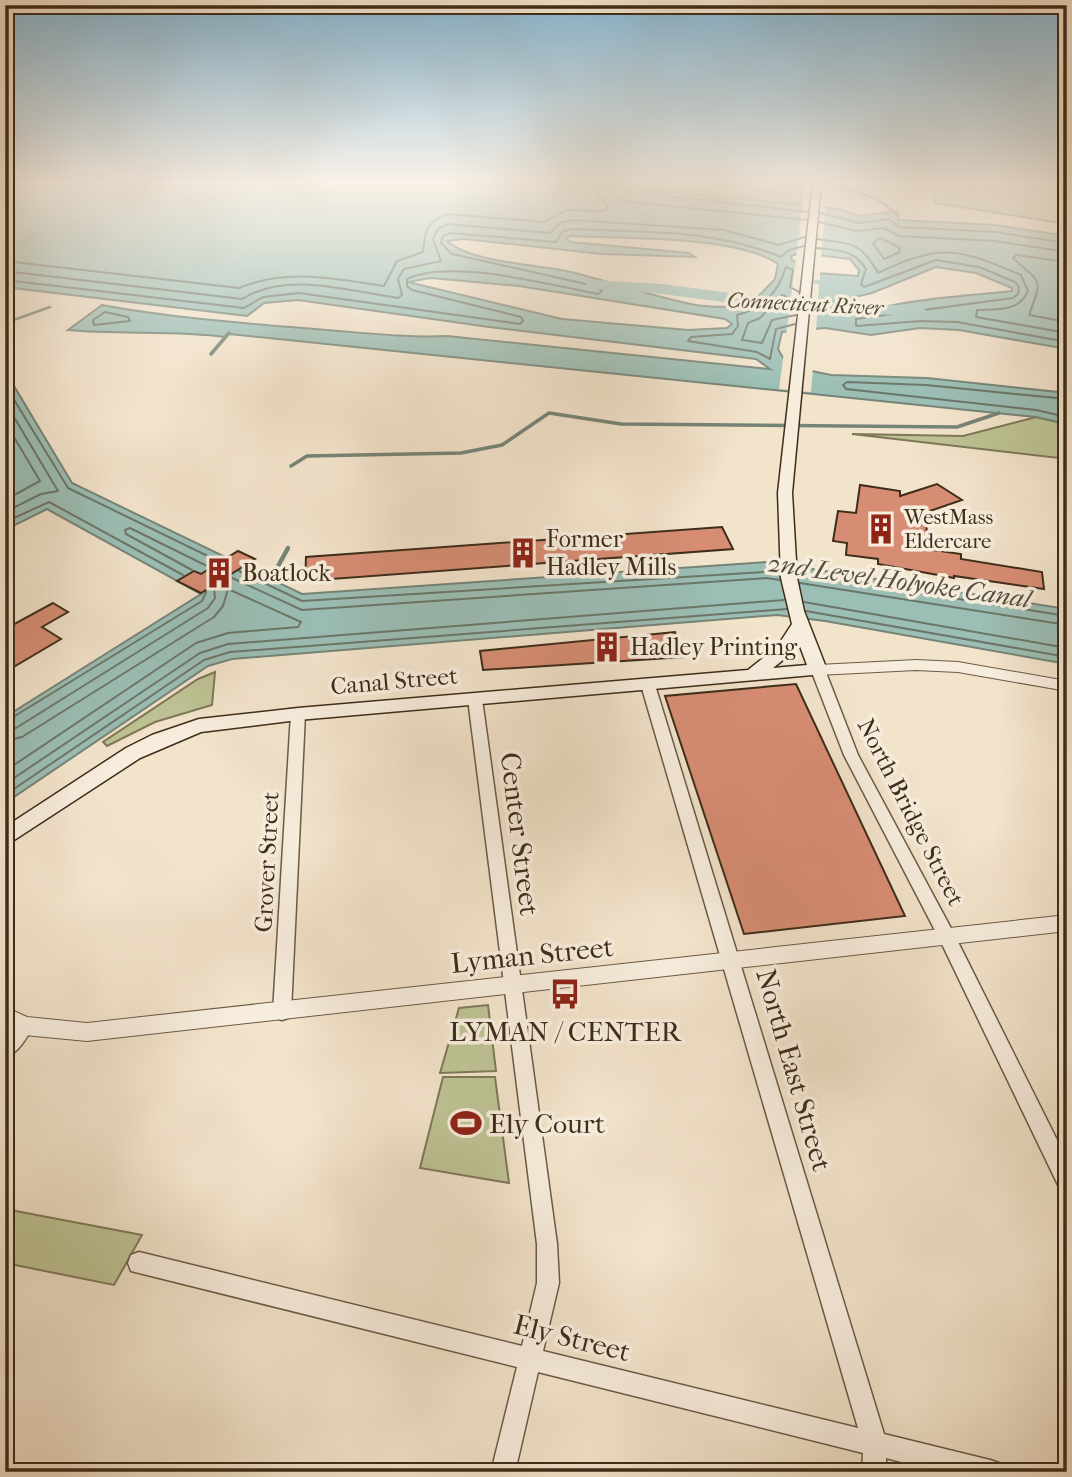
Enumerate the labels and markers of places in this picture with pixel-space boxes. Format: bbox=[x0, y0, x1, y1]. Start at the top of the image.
place label: WestMass Eldercare bbox=[903, 505, 994, 553]
building icon: WestMass Eldercare bbox=[864, 512, 898, 546]
place label: Former Hadley Mills bbox=[546, 525, 676, 581]
building icon: Former Hadley Mills bbox=[506, 536, 540, 570]
building icon: Boatlock bbox=[202, 556, 236, 590]
place label: Boatlock bbox=[242, 559, 332, 587]
building icon: Hadley Printing bbox=[590, 630, 624, 664]
place label: Hadley Printing bbox=[630, 633, 798, 661]
bus stop icon: LYMAN / CENTER bbox=[548, 977, 582, 1011]
place label: LYMAN / CENTER bbox=[449, 1015, 683, 1048]
sports icon: Ely Court bbox=[449, 1106, 483, 1140]
place label: Ely Court bbox=[489, 1107, 605, 1140]

